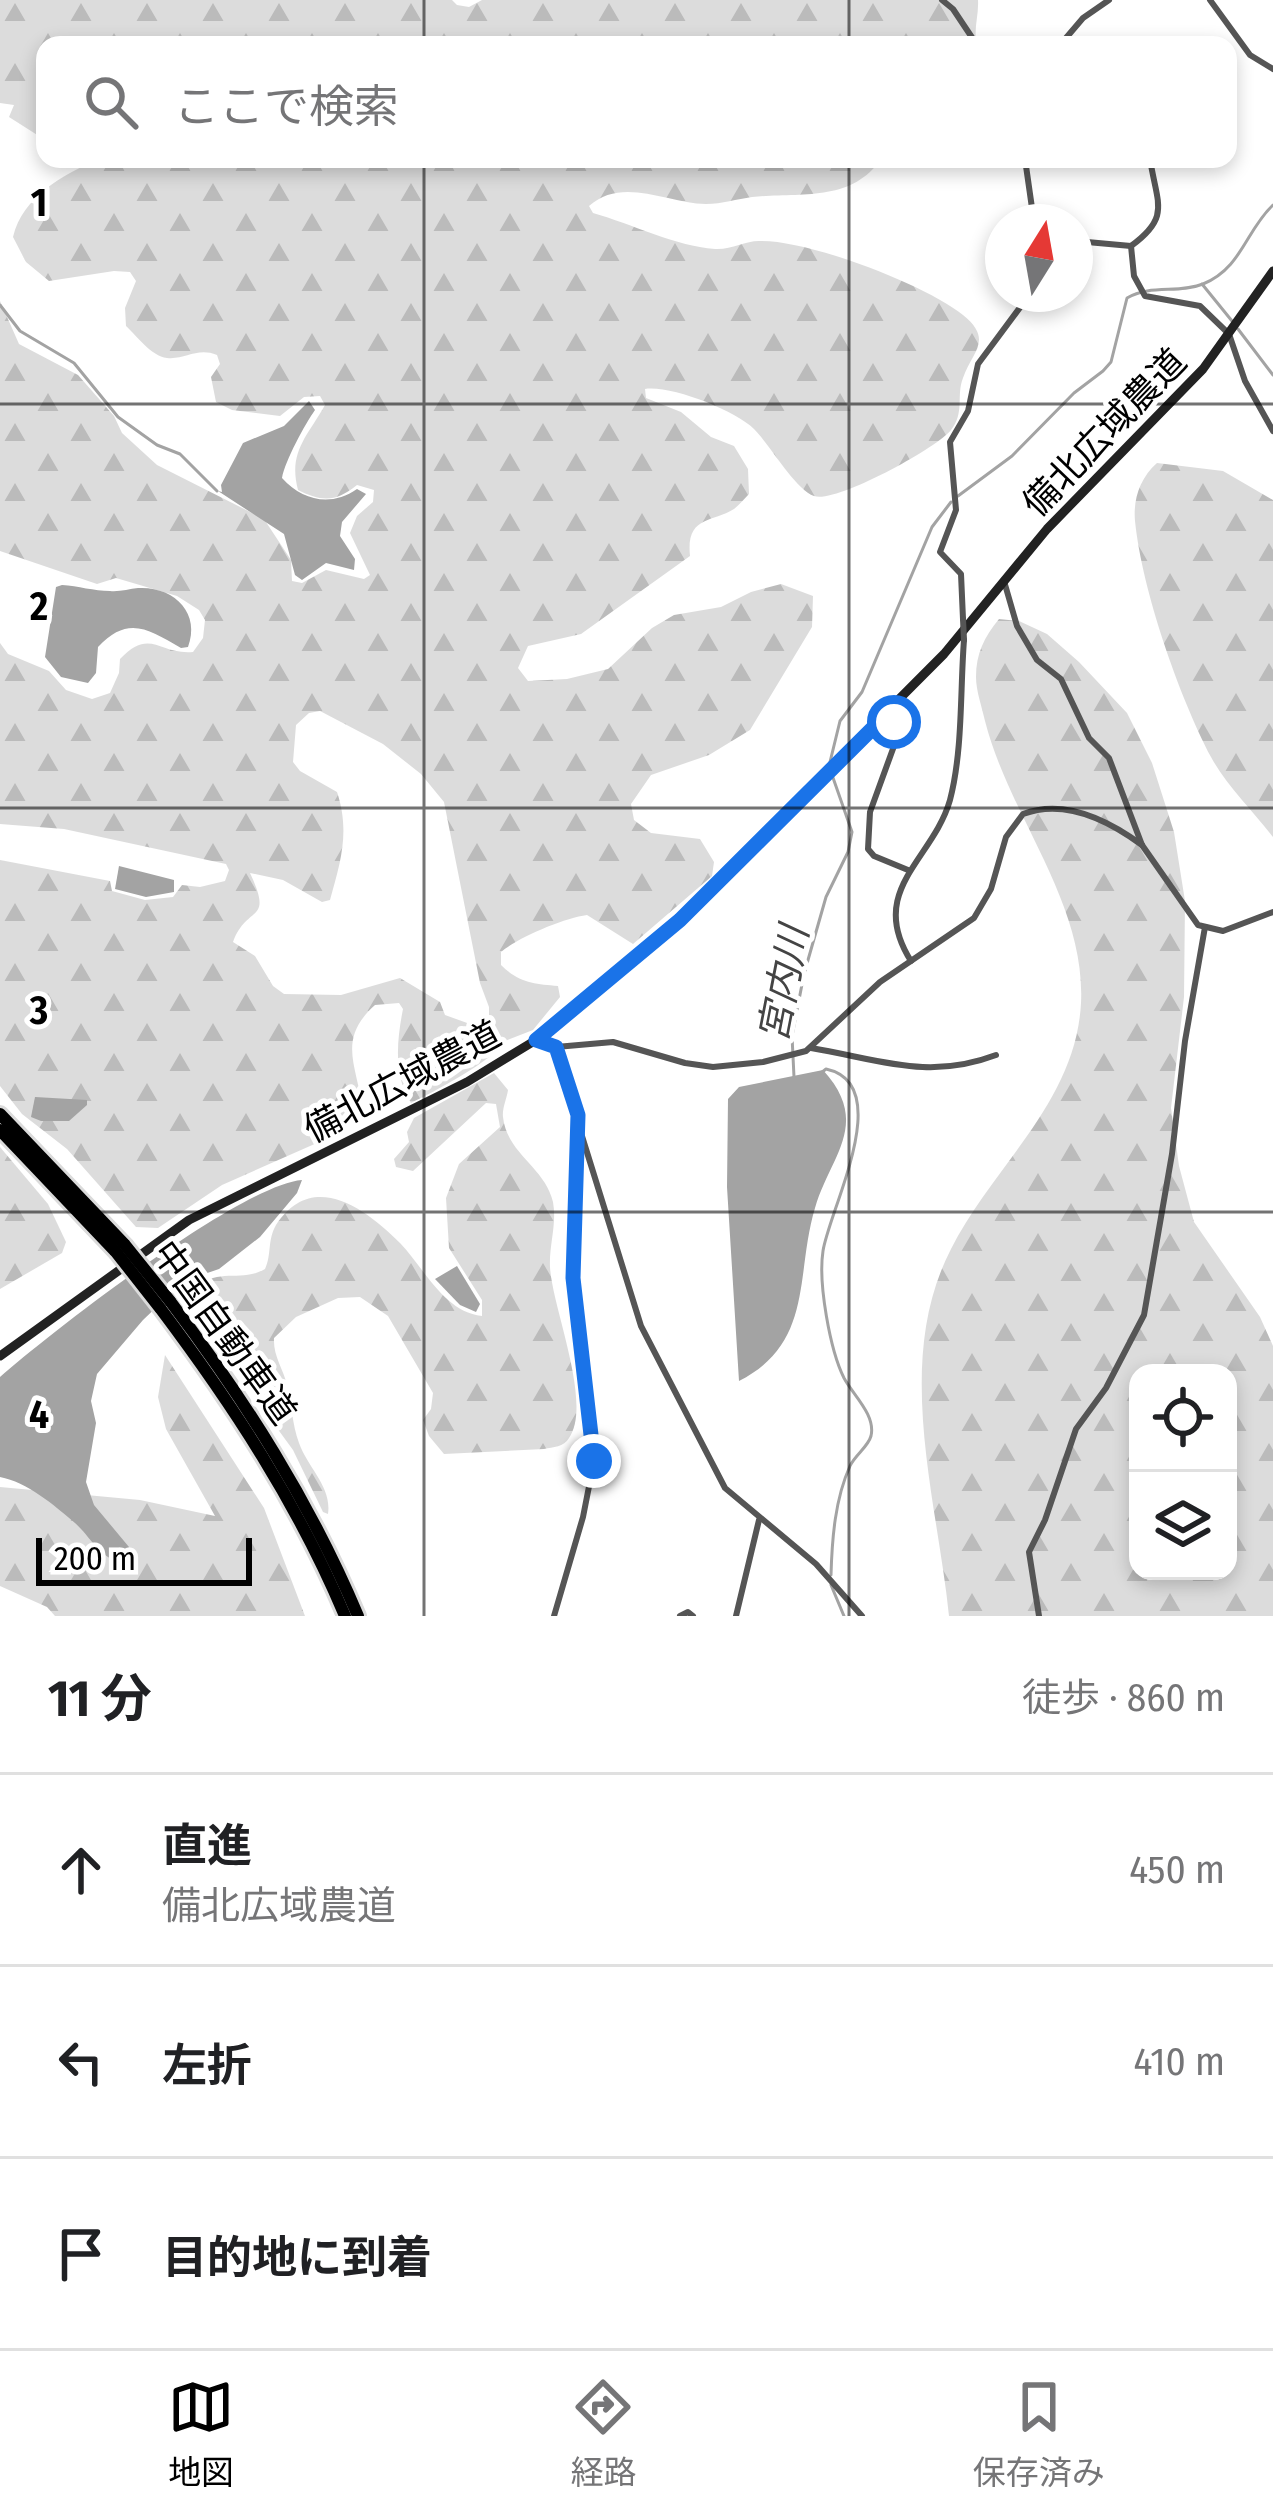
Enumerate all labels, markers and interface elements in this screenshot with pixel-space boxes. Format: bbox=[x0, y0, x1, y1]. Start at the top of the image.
search box bbox=[36, 36, 1237, 168]
icon: search bbox=[78, 69, 144, 135]
text: ここで検索 bbox=[174, 80, 399, 134]
text: 1 bbox=[31, 180, 47, 226]
north arrow bbox=[985, 204, 1093, 312]
street label: 備北広域農道 bbox=[1014, 340, 1196, 526]
text: 2 bbox=[29, 584, 48, 630]
route start bbox=[867, 695, 921, 749]
water label: 宮内川 bbox=[750, 918, 818, 1046]
text: 3 bbox=[29, 988, 48, 1034]
street label: 備北広域農道 bbox=[297, 1012, 508, 1152]
street label: 中国自動車道 bbox=[143, 1232, 305, 1433]
map controls bbox=[1129, 1364, 1237, 1580]
button: locate bbox=[1129, 1364, 1237, 1472]
text: 4 bbox=[29, 1392, 49, 1438]
route end bbox=[567, 1434, 621, 1488]
button: layers bbox=[1129, 1472, 1237, 1580]
scale bar bbox=[36, 1532, 252, 1585]
text: 200 m bbox=[54, 1539, 136, 1579]
text: 11 分 bbox=[48, 1668, 152, 1730]
text: 徒歩 · 860 m bbox=[1022, 1675, 1225, 1721]
text: 直進 bbox=[162, 1819, 252, 1873]
icon: ahead bbox=[48, 1837, 114, 1903]
text: 450 m bbox=[1129, 1847, 1225, 1893]
text: 備北広域農道 bbox=[162, 1883, 396, 1929]
icon: left bbox=[48, 2029, 114, 2095]
text: 左折 bbox=[162, 2039, 252, 2093]
text: 410 m bbox=[1134, 2039, 1225, 2085]
icon: arrive bbox=[48, 2221, 114, 2287]
text: 目的地に到着 bbox=[162, 2231, 432, 2285]
tab: 地図 bbox=[168, 2374, 234, 2494]
tab: 経路 bbox=[570, 2374, 636, 2494]
tab: 保存済み bbox=[973, 2374, 1105, 2494]

